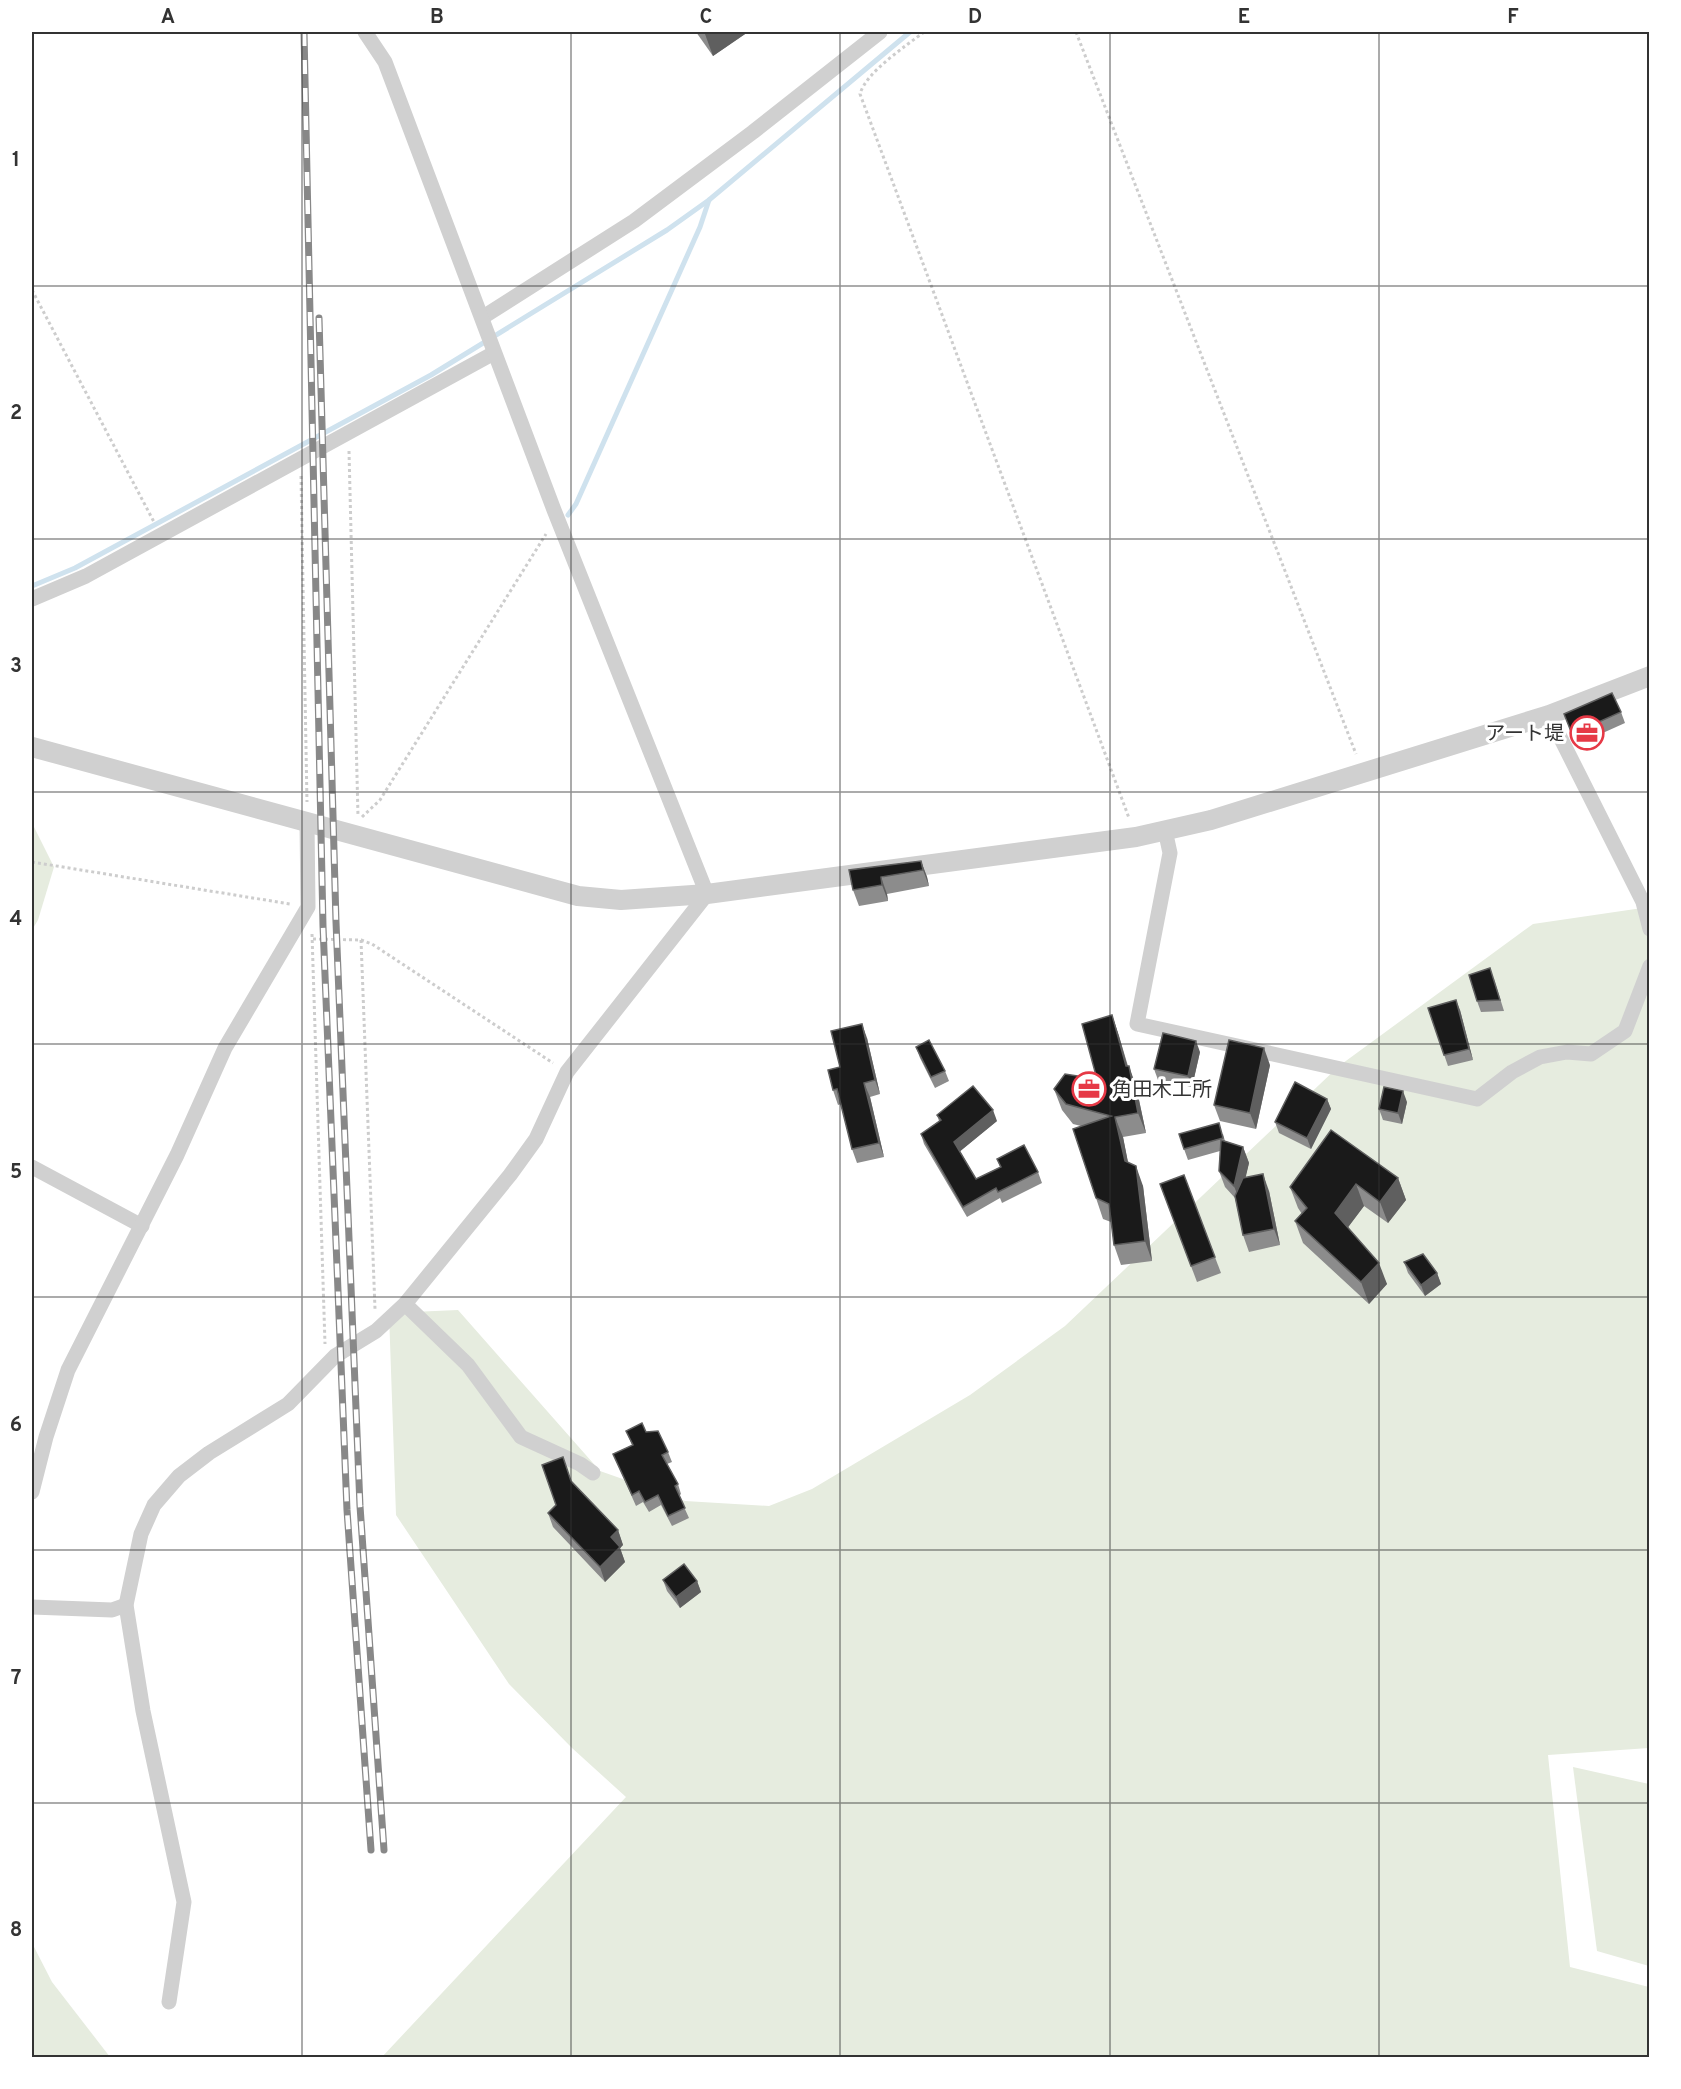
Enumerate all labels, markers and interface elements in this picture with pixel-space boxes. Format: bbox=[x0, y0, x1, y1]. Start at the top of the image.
text: A bbox=[161, 5, 175, 31]
text: B bbox=[430, 5, 444, 31]
text: C bbox=[700, 5, 712, 31]
text: D bbox=[968, 5, 982, 31]
text: E bbox=[1238, 5, 1250, 31]
text: F bbox=[1507, 5, 1519, 31]
text: 1 bbox=[12, 148, 20, 174]
text: 2 bbox=[10, 401, 22, 427]
text: 3 bbox=[10, 654, 22, 680]
office icon: アート堤 bbox=[1569, 715, 1605, 751]
place label: アート堤 bbox=[1485, 722, 1564, 748]
text: 4 bbox=[10, 907, 22, 933]
office icon: 角田木工所 bbox=[1071, 1071, 1107, 1107]
place label: 角田木工所 bbox=[1112, 1078, 1212, 1104]
text: 5 bbox=[10, 1160, 22, 1186]
text: 6 bbox=[10, 1413, 22, 1439]
text: 7 bbox=[11, 1666, 21, 1692]
text: 8 bbox=[10, 1918, 22, 1944]

